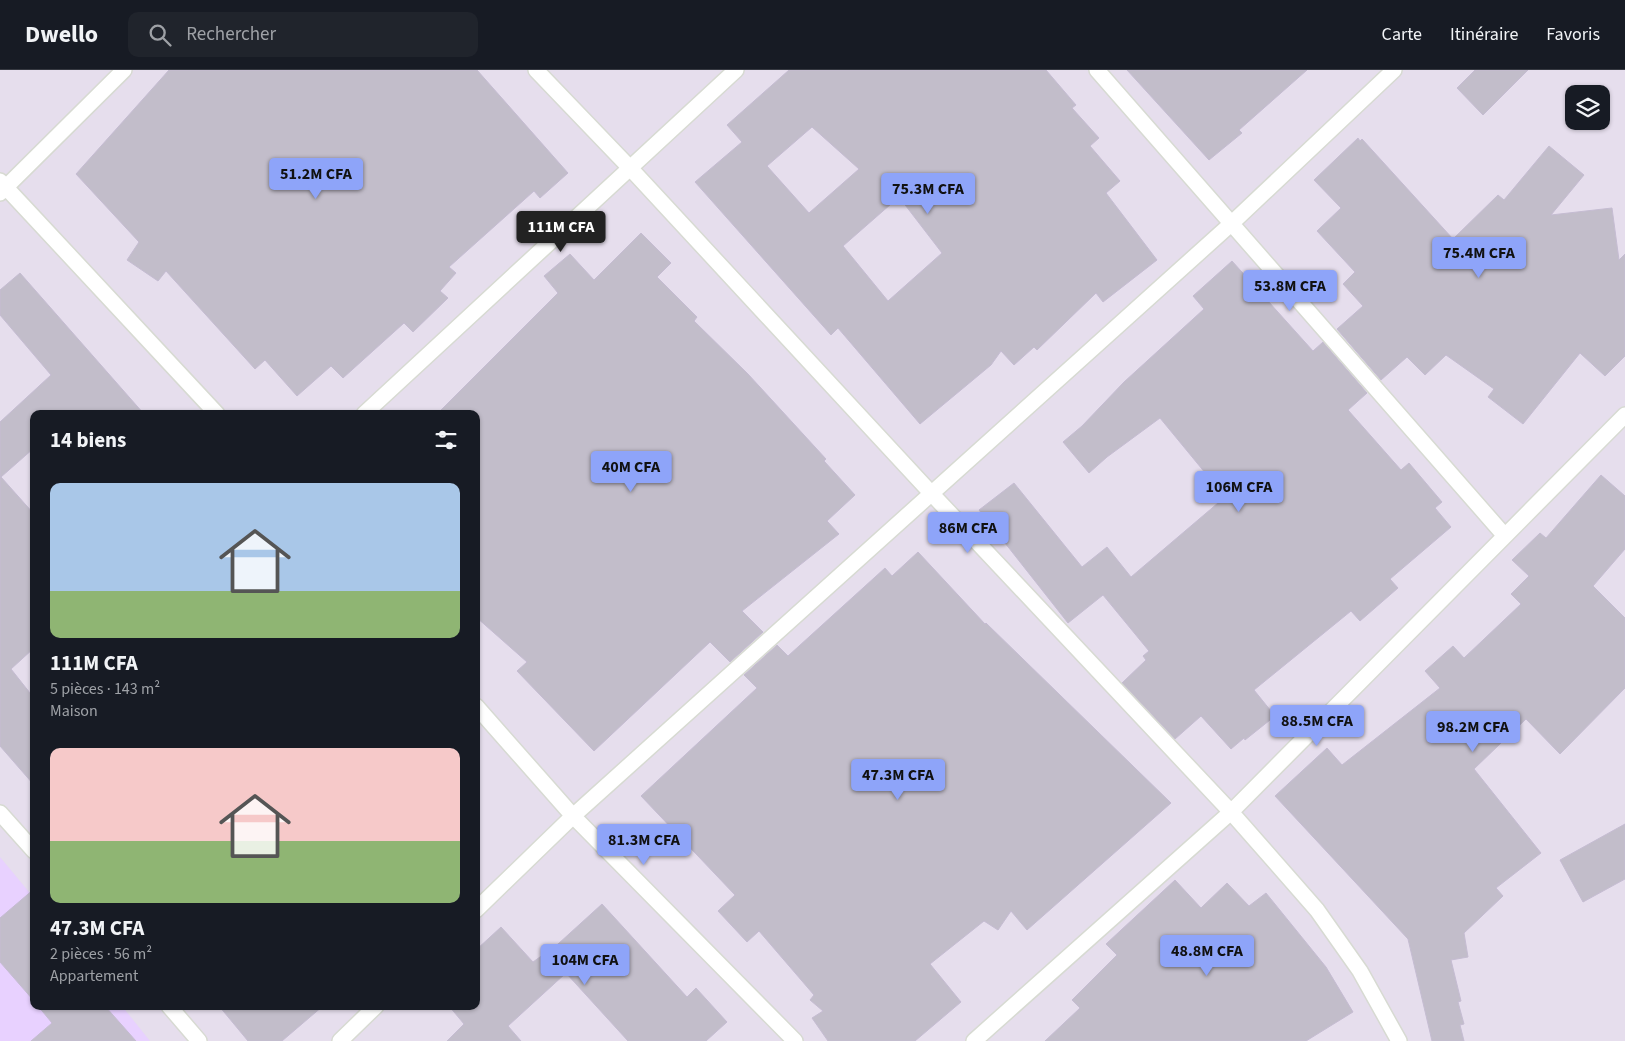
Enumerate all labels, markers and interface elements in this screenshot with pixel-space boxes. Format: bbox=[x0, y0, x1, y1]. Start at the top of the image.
search box bbox=[128, 12, 478, 57]
text: Dwello bbox=[25, 17, 98, 52]
icon: search bbox=[146, 21, 174, 49]
text: Rechercher bbox=[186, 21, 276, 48]
text: Carte bbox=[1382, 22, 1422, 47]
text: Itinéraire bbox=[1450, 22, 1518, 47]
text: Favoris bbox=[1546, 22, 1600, 47]
map controls bbox=[1565, 85, 1610, 130]
button: layers bbox=[1565, 85, 1610, 130]
pin: 51.2M CFA bbox=[259, 158, 373, 200]
text: 51.2M CFA bbox=[280, 163, 352, 185]
pin: 75.3M CFA bbox=[871, 172, 985, 215]
text: 75.3M CFA bbox=[892, 178, 964, 200]
pin: 111M CFA bbox=[509, 210, 613, 253]
text: 111M CFA bbox=[528, 216, 594, 238]
pin: 75.4M CFA bbox=[1422, 236, 1536, 279]
text: 75.4M CFA bbox=[1443, 242, 1515, 264]
pin: 53.8M CFA bbox=[1233, 270, 1347, 312]
text: 53.8M CFA bbox=[1254, 275, 1326, 297]
text: 14 biens bbox=[50, 425, 126, 455]
icon: filters bbox=[432, 426, 460, 454]
pin: 40M CFA bbox=[585, 450, 677, 493]
text: 40M CFA bbox=[602, 456, 660, 478]
pin: 106M CFA bbox=[1187, 470, 1291, 513]
text: 106M CFA bbox=[1206, 476, 1272, 498]
pin: 86M CFA bbox=[922, 512, 1014, 554]
icon: home bbox=[210, 516, 300, 606]
text: 86M CFA bbox=[939, 517, 997, 539]
text: 111M CFA bbox=[50, 648, 138, 678]
text: 5 pièces · 143 m² bbox=[50, 678, 160, 700]
text: Maison bbox=[50, 700, 98, 722]
pin: 88.5M CFA bbox=[1260, 704, 1374, 747]
text: 88.5M CFA bbox=[1281, 710, 1353, 732]
pin: 98.2M CFA bbox=[1416, 710, 1530, 753]
text: 98.2M CFA bbox=[1437, 716, 1509, 738]
pin: 47.3M CFA bbox=[841, 758, 955, 801]
text: 47.3M CFA bbox=[862, 764, 934, 786]
icon: home bbox=[210, 781, 300, 871]
pin: 81.3M CFA bbox=[587, 824, 701, 866]
text: 81.3M CFA bbox=[608, 829, 680, 851]
text: 47.3M CFA bbox=[50, 913, 144, 943]
pin: 48.8M CFA bbox=[1150, 934, 1264, 977]
text: 48.8M CFA bbox=[1171, 940, 1243, 962]
text: 2 pièces · 56 m² bbox=[50, 943, 152, 965]
pin: 104M CFA bbox=[533, 944, 637, 986]
text: 104M CFA bbox=[552, 949, 618, 971]
text: Appartement bbox=[50, 965, 138, 987]

